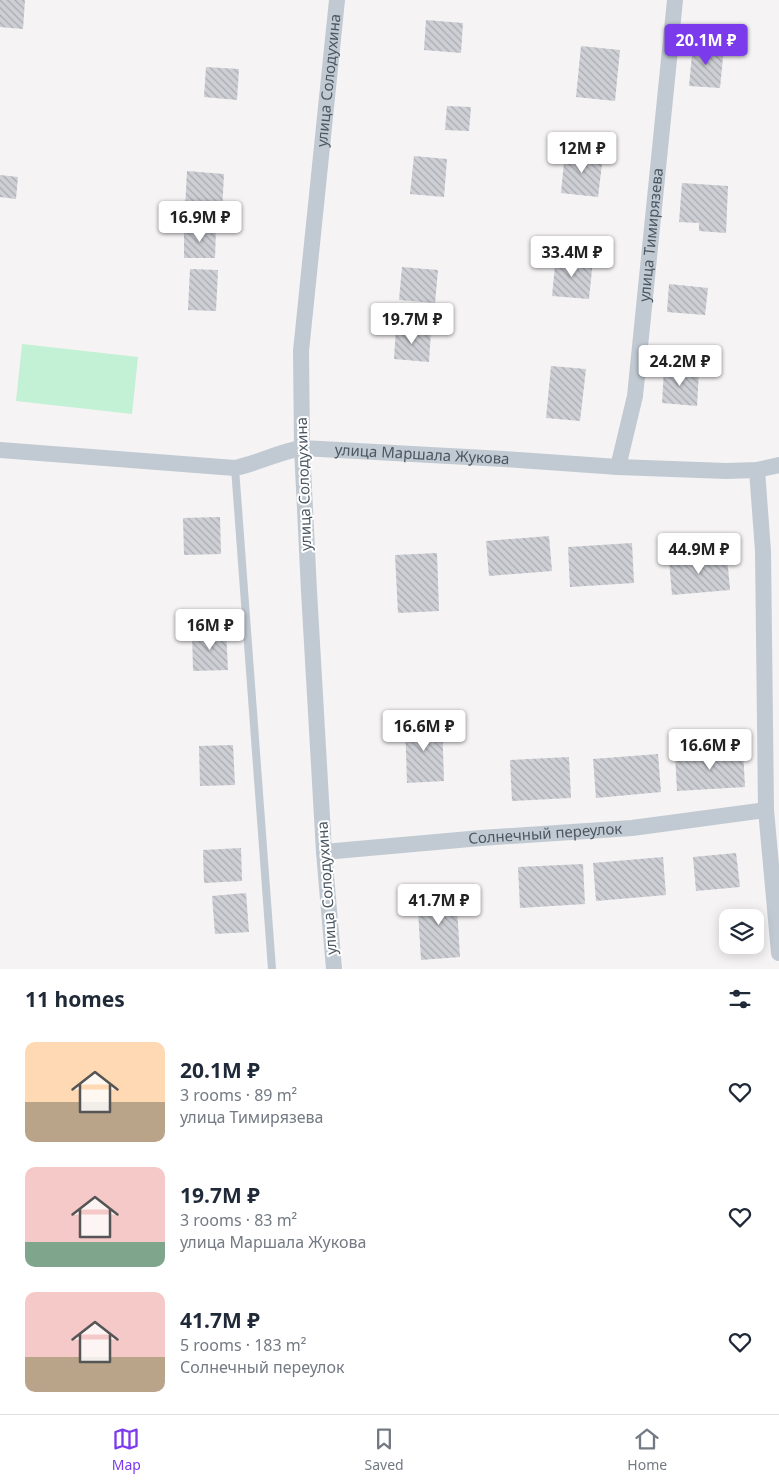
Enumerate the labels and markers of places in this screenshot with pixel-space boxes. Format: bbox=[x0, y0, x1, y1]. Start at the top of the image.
pin: 20.1M ₽ bbox=[660, 23, 752, 66]
pin: 12M ₽ bbox=[547, 132, 617, 174]
pin: 16.9M ₽ bbox=[154, 200, 246, 243]
pin: 33.4M ₽ bbox=[526, 236, 618, 278]
pin: 19.7M ₽ bbox=[366, 302, 458, 345]
pin: 24.2M ₽ bbox=[634, 344, 726, 387]
pin: 44.9M ₽ bbox=[653, 532, 745, 575]
pin: 16M ₽ bbox=[175, 608, 245, 651]
pin: 16.6M ₽ bbox=[378, 710, 470, 752]
pin: 16.6M ₽ bbox=[664, 728, 756, 771]
pin: 41.7M ₽ bbox=[393, 884, 485, 926]

